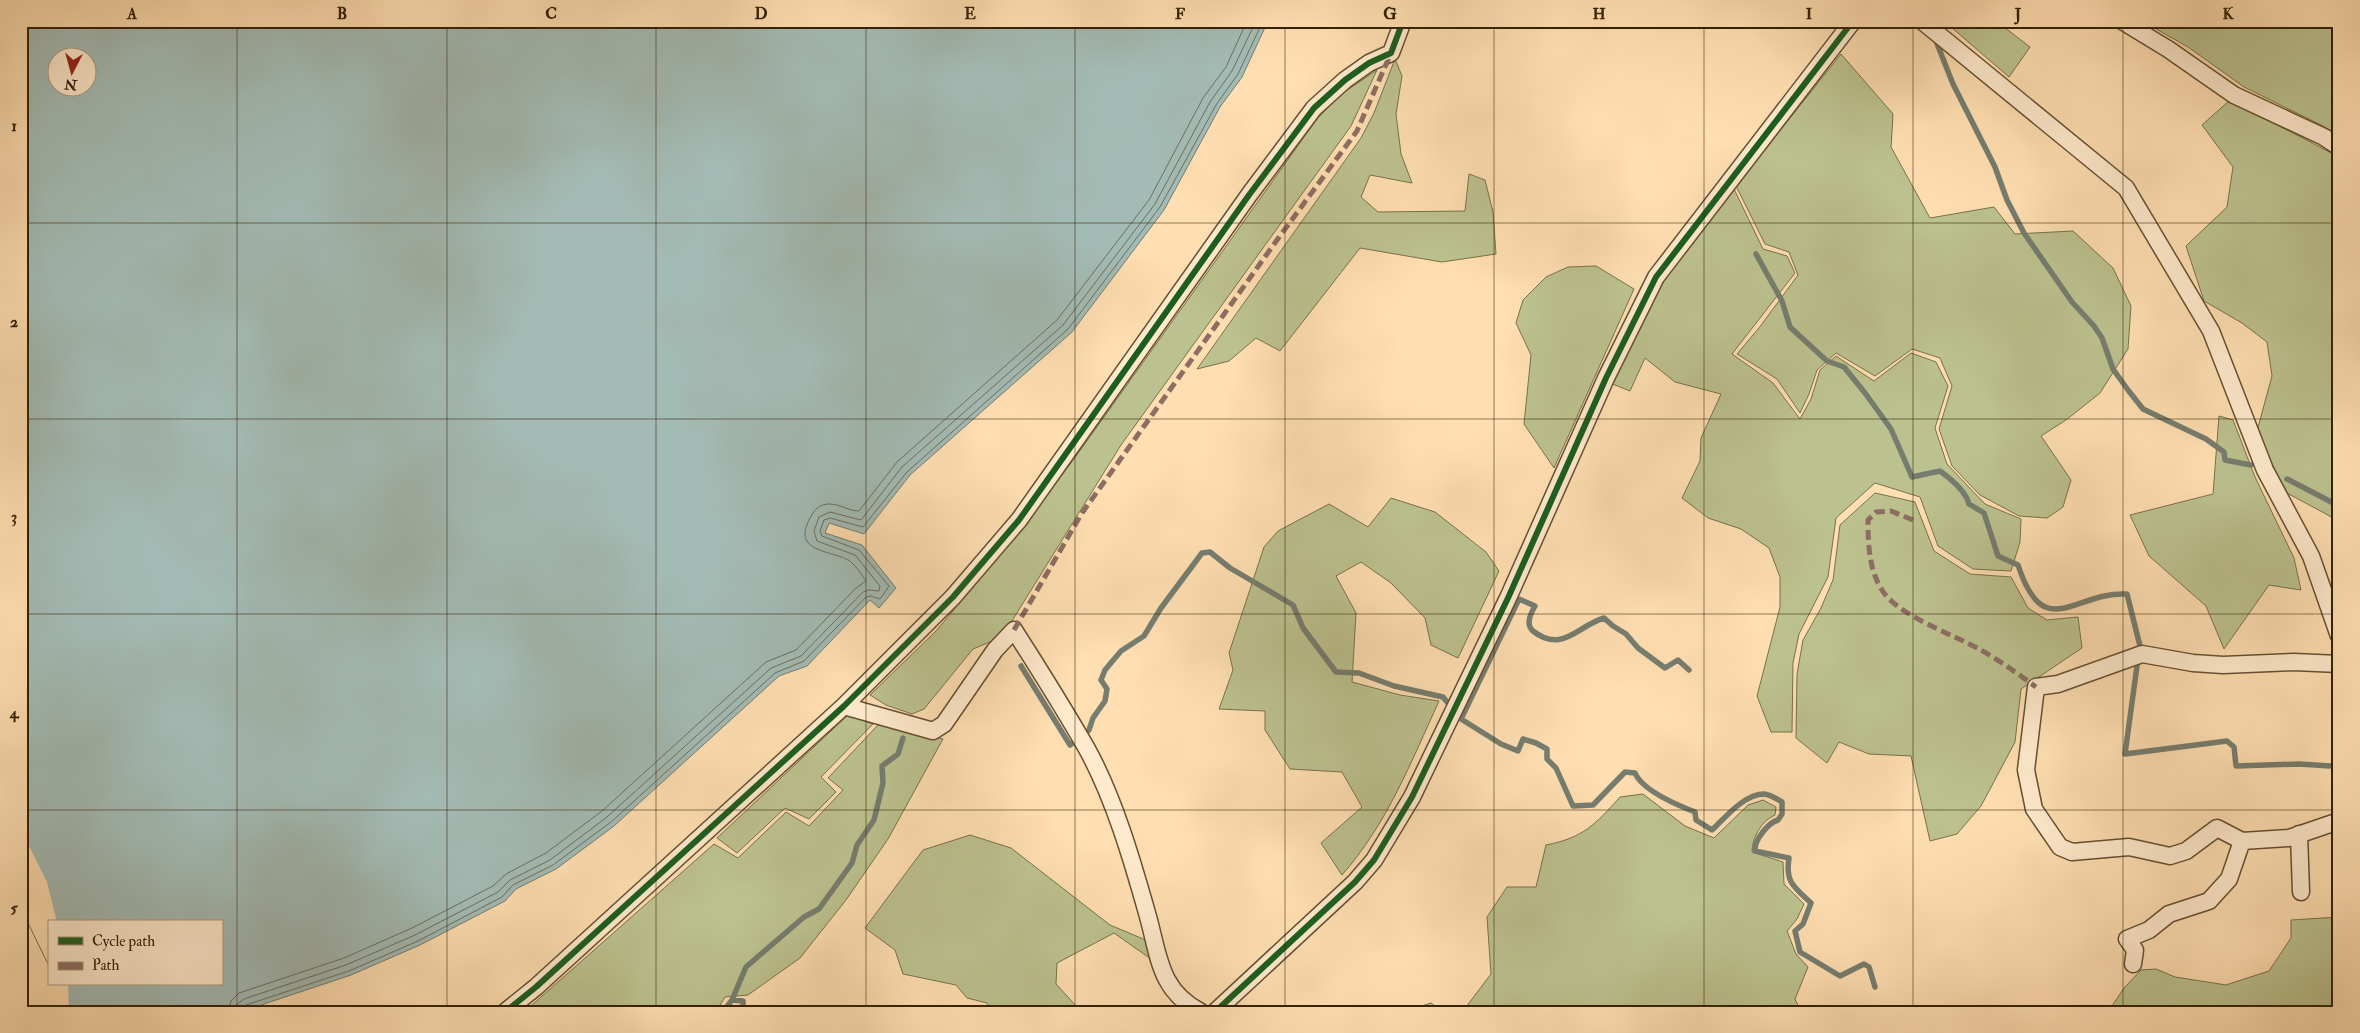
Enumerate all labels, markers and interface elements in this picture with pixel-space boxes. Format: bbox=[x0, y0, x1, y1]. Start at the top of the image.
text: A bbox=[126, 4, 138, 24]
text: B bbox=[337, 4, 347, 24]
text: C bbox=[545, 4, 557, 24]
text: D bbox=[754, 4, 768, 24]
text: E bbox=[964, 4, 976, 24]
text: F bbox=[1175, 4, 1185, 24]
text: G bbox=[1383, 4, 1397, 24]
text: H bbox=[1592, 4, 1606, 24]
text: I bbox=[1806, 4, 1813, 24]
text: J bbox=[2014, 4, 2022, 25]
text: K bbox=[2222, 4, 2234, 24]
north arrow bbox=[48, 48, 98, 98]
text: N bbox=[63, 75, 79, 94]
text: 1 bbox=[11, 116, 17, 136]
text: 2 bbox=[10, 312, 18, 332]
text: 3 bbox=[11, 507, 17, 527]
text: 4 bbox=[9, 703, 20, 723]
text: 5 bbox=[10, 898, 18, 918]
legend bbox=[48, 920, 222, 986]
text: Cycle path bbox=[92, 932, 155, 952]
text: Path bbox=[92, 956, 119, 975]

